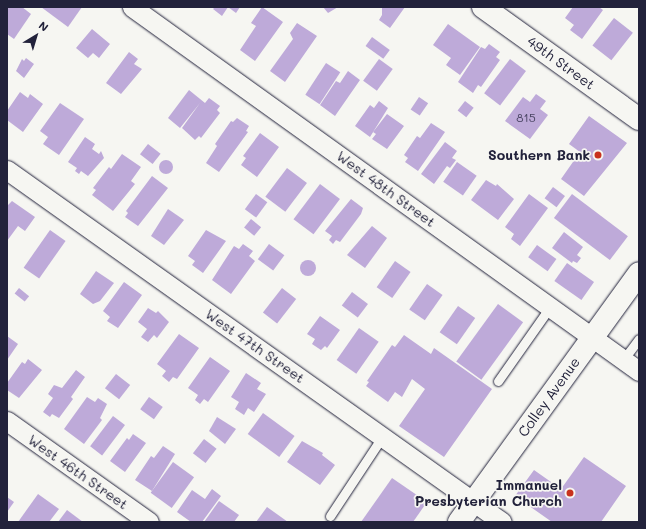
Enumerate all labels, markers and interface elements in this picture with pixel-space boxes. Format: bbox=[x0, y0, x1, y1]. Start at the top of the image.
north arrow bbox=[16, 16, 56, 56]
text: N bbox=[36, 18, 52, 35]
street label: 49th Street bbox=[524, 33, 598, 93]
house number: 815 bbox=[516, 111, 536, 125]
street label: West 48th Street bbox=[333, 147, 439, 231]
place label: Southern Bank bbox=[488, 147, 590, 163]
marker: Southern Bank bbox=[593, 150, 603, 160]
street label: West 47th Street bbox=[202, 305, 308, 387]
street label: Colley Avenue bbox=[515, 354, 583, 440]
street label: West 46th Street bbox=[25, 431, 131, 513]
place label: Immanuel Presbyterian Church bbox=[415, 477, 562, 510]
marker: Immanuel Presbyterian Church bbox=[565, 488, 575, 498]

